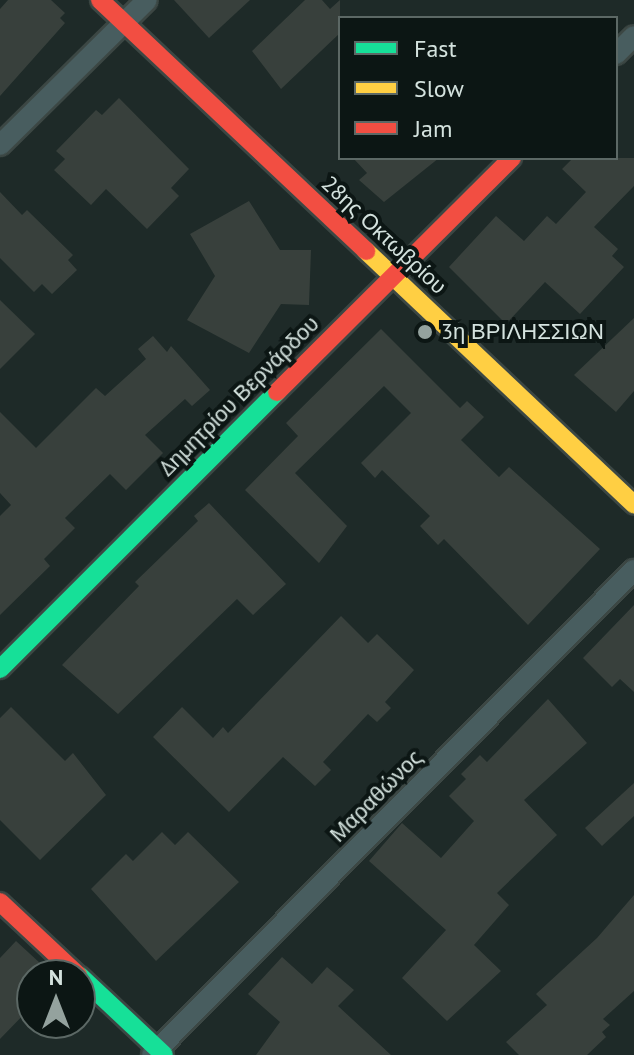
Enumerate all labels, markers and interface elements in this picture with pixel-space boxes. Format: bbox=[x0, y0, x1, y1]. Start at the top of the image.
legend bbox=[338, 16, 618, 160]
text: Fast bbox=[414, 33, 457, 64]
text: Slow bbox=[414, 73, 464, 104]
text: Jam bbox=[414, 113, 452, 144]
street label: 28ης Οκτωβρίου bbox=[316, 171, 452, 299]
street label: Δημητρίου Βερνάρδου bbox=[154, 311, 324, 481]
place label: 3η ΒΡΙΛΗΣΣΙΩΝ bbox=[441, 319, 604, 345]
marker: 3η ΒΡΙΛΗΣΣΙΩΝ bbox=[416, 323, 434, 341]
street label: Μαραθώνος bbox=[324, 744, 428, 848]
north arrow bbox=[16, 959, 96, 1039]
text: N bbox=[49, 963, 63, 991]

